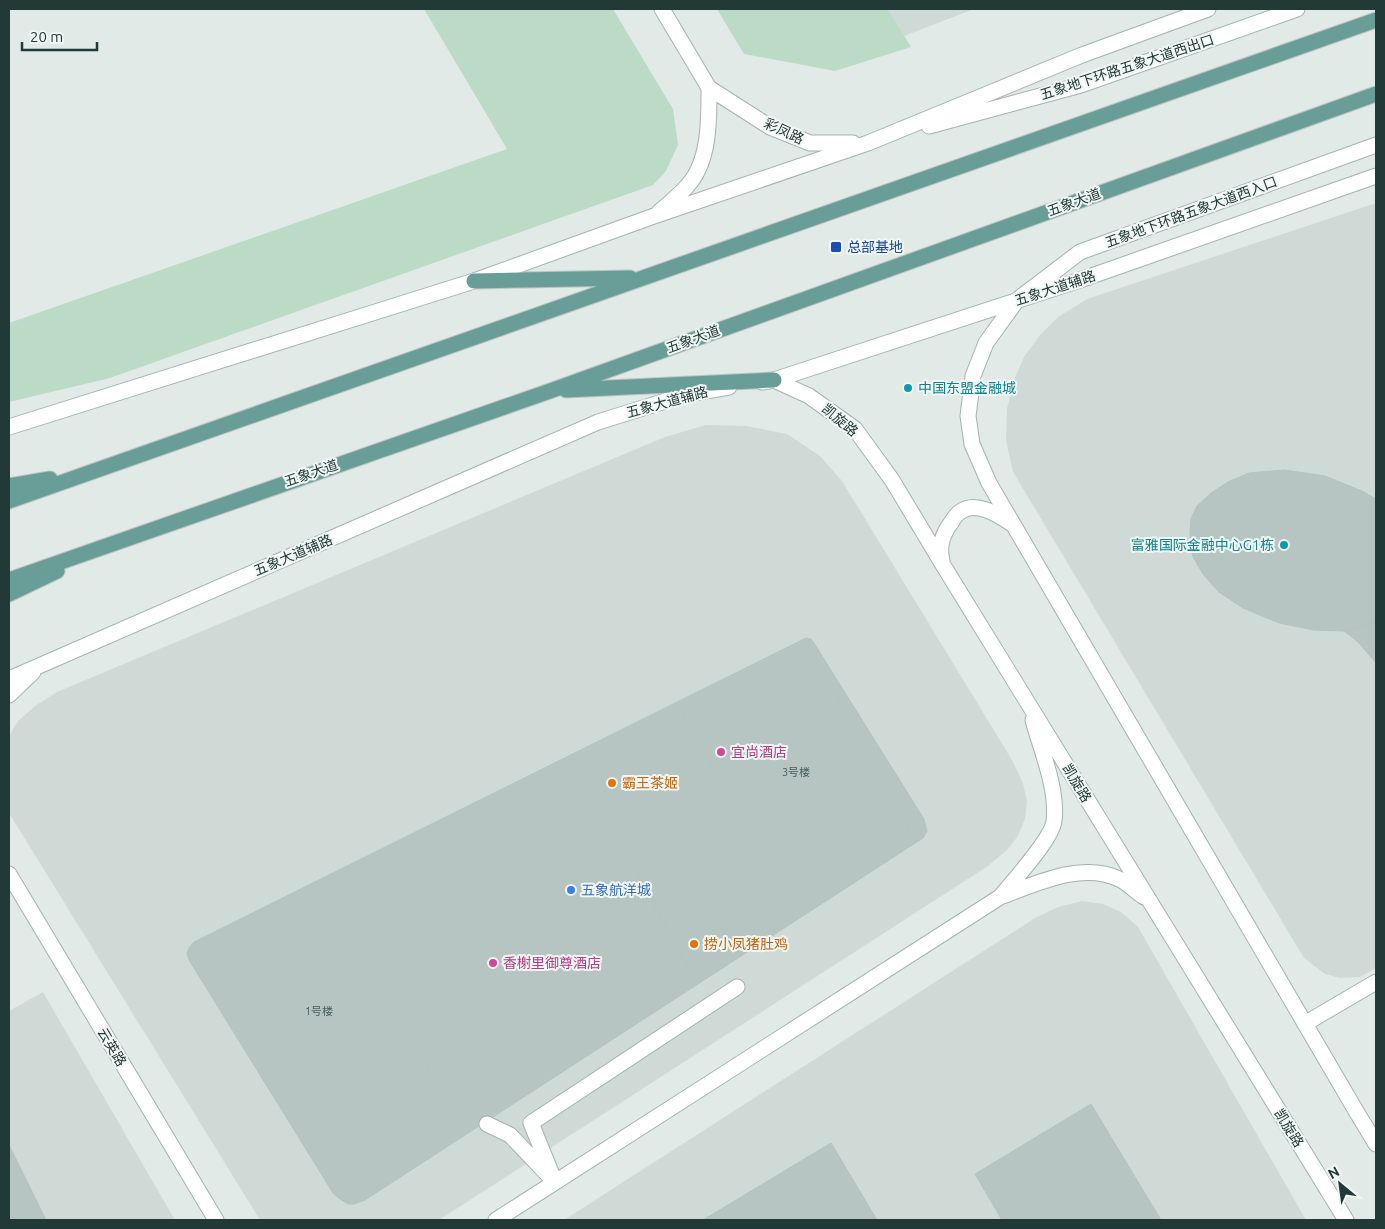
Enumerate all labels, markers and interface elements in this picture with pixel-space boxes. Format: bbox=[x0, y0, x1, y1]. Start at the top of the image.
scale bar bbox=[22, 20, 98, 52]
text: 20 m bbox=[30, 28, 63, 45]
street label: 五象地下环路五象大道西出口 bbox=[1038, 31, 1216, 103]
street label: 彩凤路 bbox=[762, 115, 806, 147]
street label: 五象地下环路五象大道西入口 bbox=[1103, 173, 1279, 251]
street label: 五象大道 bbox=[1045, 185, 1103, 219]
place label: 总部基地 bbox=[847, 239, 903, 255]
marker: 总部基地 bbox=[829, 240, 843, 254]
street label: 五象大道辅路 bbox=[1013, 267, 1097, 309]
street label: 五象大道 bbox=[664, 322, 722, 356]
place label: 中国东盟金融城 bbox=[918, 380, 1016, 396]
marker: 中国东盟金融城 bbox=[902, 382, 914, 394]
street label: 五象大道辅路 bbox=[624, 383, 710, 421]
street label: 凯旋路 bbox=[819, 400, 861, 440]
street label: 五象大道 bbox=[282, 456, 340, 490]
street label: 五象大道辅路 bbox=[251, 531, 335, 579]
place label: 富雅国际金融中心G1栋 bbox=[1131, 537, 1274, 553]
marker: 富雅国际金融中心G1栋 bbox=[1278, 539, 1290, 551]
place label: 宜尚酒店 bbox=[731, 744, 787, 760]
marker: 宜尚酒店 bbox=[715, 746, 727, 758]
street label: 凯旋路 bbox=[1059, 761, 1095, 805]
house number: 3号楼 bbox=[782, 766, 810, 778]
place label: 霸王茶姬 bbox=[622, 775, 678, 791]
marker: 霸王茶姬 bbox=[606, 777, 618, 789]
place label: 五象航洋城 bbox=[581, 882, 651, 898]
marker: 五象航洋城 bbox=[565, 884, 577, 896]
place label: 捞小凤猪肚鸡 bbox=[704, 936, 788, 952]
marker: 捞小凤猪肚鸡 bbox=[688, 938, 700, 950]
place label: 香榭里御尊酒店 bbox=[503, 955, 601, 971]
marker: 香榭里御尊酒店 bbox=[487, 957, 499, 969]
house number: 1号楼 bbox=[305, 1005, 333, 1017]
street label: 云英路 bbox=[94, 1025, 130, 1069]
street label: 凯旋路 bbox=[1271, 1106, 1307, 1150]
north arrow bbox=[1315, 1159, 1365, 1209]
text: N bbox=[1325, 1163, 1342, 1182]

